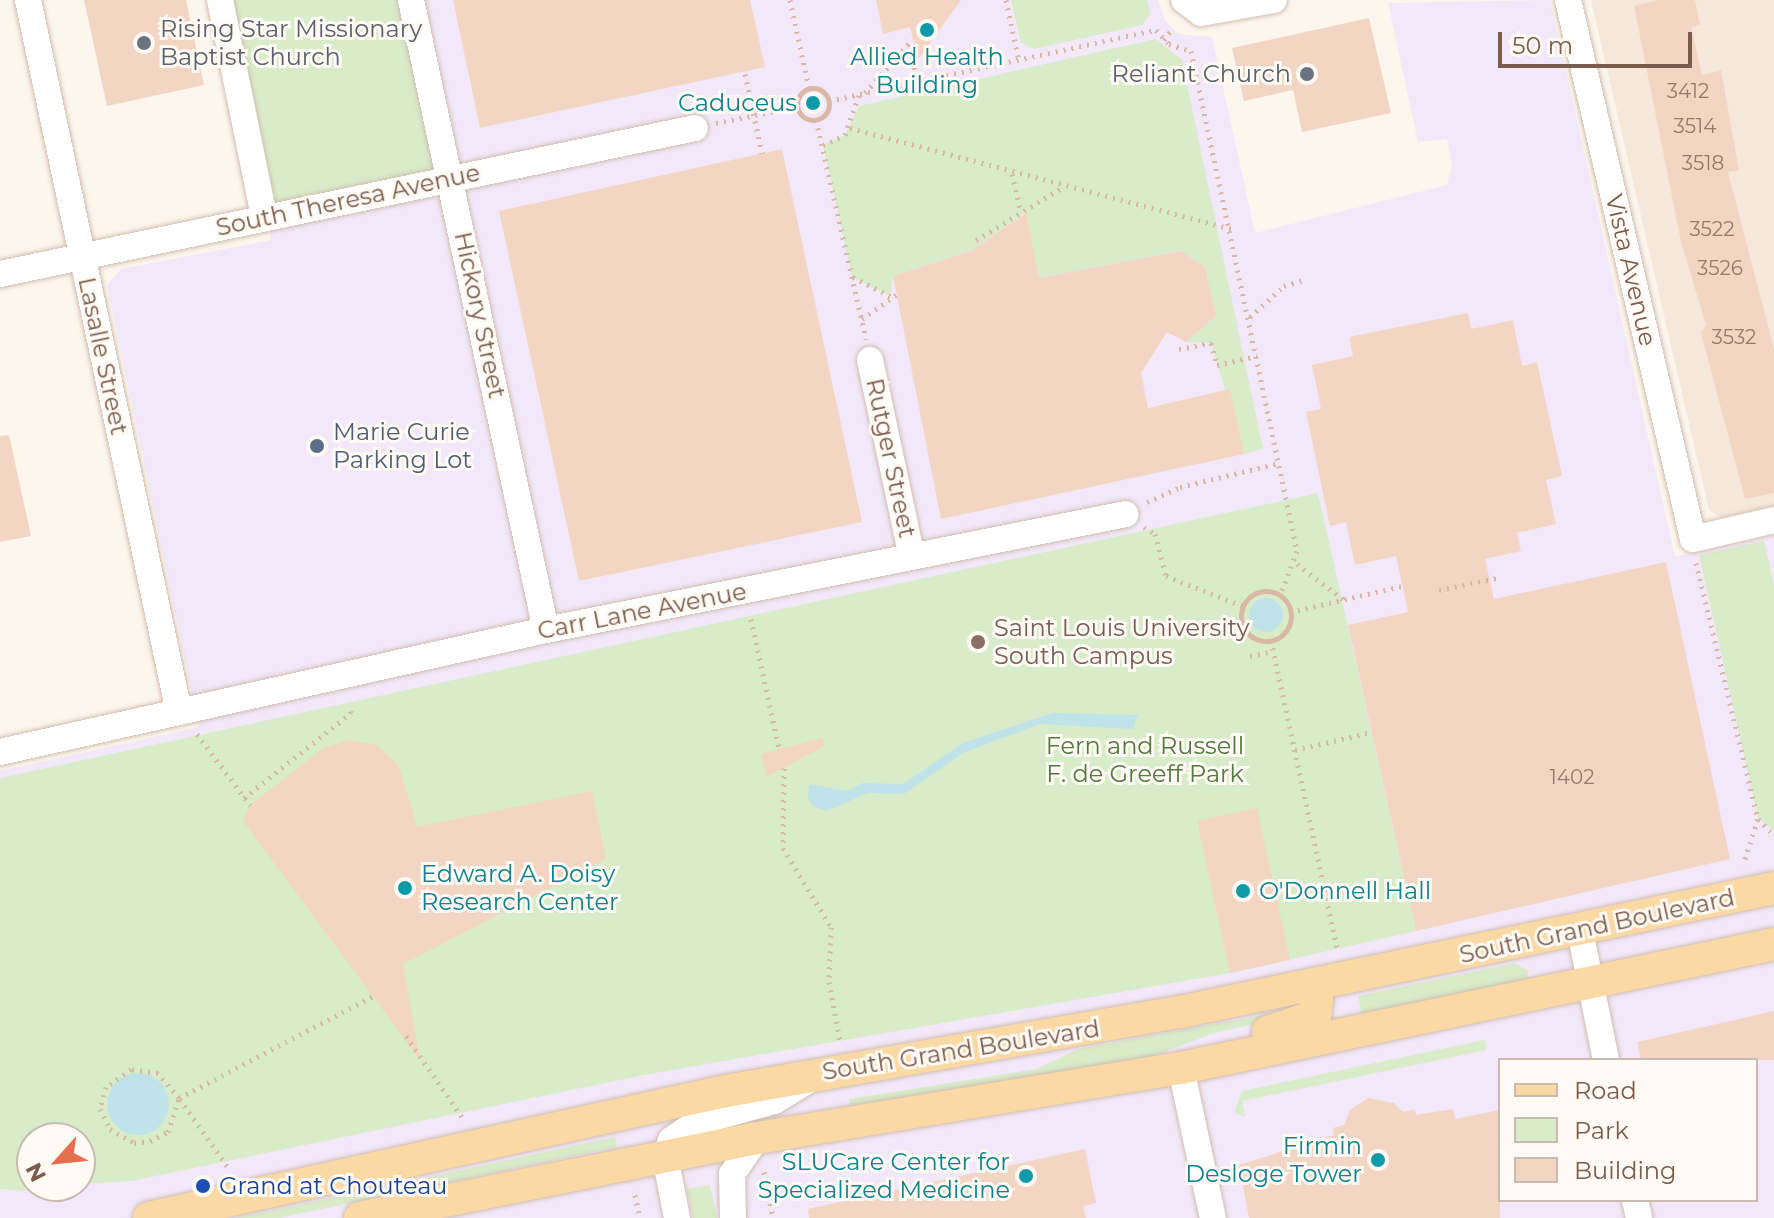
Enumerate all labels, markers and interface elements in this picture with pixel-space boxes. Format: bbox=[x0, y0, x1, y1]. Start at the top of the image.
place label: Rising Star Missionary Baptist Church bbox=[160, 15, 422, 71]
scale bar bbox=[1502, 16, 1696, 66]
marker: Allied Health Building bbox=[918, 21, 936, 39]
text: 50 m bbox=[1512, 31, 1573, 60]
marker: Rising Star Missionary Baptist Church bbox=[135, 34, 153, 52]
place label: Allied Health Building bbox=[850, 43, 1004, 99]
place label: Reliant Church bbox=[1112, 60, 1291, 88]
marker: Reliant Church bbox=[1298, 65, 1316, 83]
house number: 3412 bbox=[1667, 79, 1709, 103]
place label: Caduceus bbox=[678, 89, 797, 117]
marker: Caduceus bbox=[804, 94, 822, 112]
house number: 3514 bbox=[1674, 114, 1716, 138]
house number: 3518 bbox=[1682, 151, 1724, 175]
street label: South Theresa Avenue bbox=[213, 158, 483, 242]
street label: Vista Avenue bbox=[1600, 191, 1662, 349]
house number: 3522 bbox=[1689, 217, 1735, 241]
street label: Hickory Street bbox=[448, 229, 512, 401]
house number: 3526 bbox=[1697, 256, 1743, 280]
street label: Lasalle Street bbox=[72, 275, 134, 437]
house number: 3532 bbox=[1712, 325, 1756, 349]
street label: Rutger Street bbox=[860, 376, 922, 540]
place label: Marie Curie Parking Lot bbox=[333, 418, 472, 474]
marker: Marie Curie Parking Lot bbox=[308, 437, 326, 455]
street label: Carr Lane Avenue bbox=[535, 577, 749, 645]
place label: Saint Louis University South Campus bbox=[994, 614, 1249, 670]
marker: Saint Louis University South Campus bbox=[969, 633, 987, 651]
park label: Fern and Russell F. de Greeff Park bbox=[1046, 732, 1244, 788]
house number: 1402 bbox=[1549, 765, 1595, 789]
place label: Edward A. Doisy Research Center bbox=[421, 860, 619, 916]
place label: O'Donnell Hall bbox=[1259, 877, 1431, 905]
marker: Edward A. Doisy Research Center bbox=[396, 879, 414, 897]
marker: O'Donnell Hall bbox=[1234, 882, 1252, 900]
street label: South Grand Boulevard bbox=[1457, 883, 1737, 969]
street label: South Grand Boulevard bbox=[820, 1014, 1102, 1086]
legend bbox=[1498, 1058, 1758, 1202]
text: Road bbox=[1574, 1076, 1637, 1105]
text: Park bbox=[1574, 1116, 1629, 1145]
north arrow bbox=[16, 1122, 96, 1202]
place label: Firmin Desloge Tower bbox=[1185, 1132, 1362, 1188]
place label: SLUCare Center for Specialized Medicine bbox=[758, 1148, 1010, 1204]
marker: Firmin Desloge Tower bbox=[1369, 1151, 1387, 1169]
text: Building bbox=[1574, 1156, 1677, 1185]
text: N bbox=[20, 1158, 52, 1186]
marker: SLUCare Center for Specialized Medicine bbox=[1017, 1167, 1035, 1185]
place label: Grand at Chouteau bbox=[219, 1172, 447, 1200]
marker: Grand at Chouteau bbox=[194, 1177, 212, 1195]

